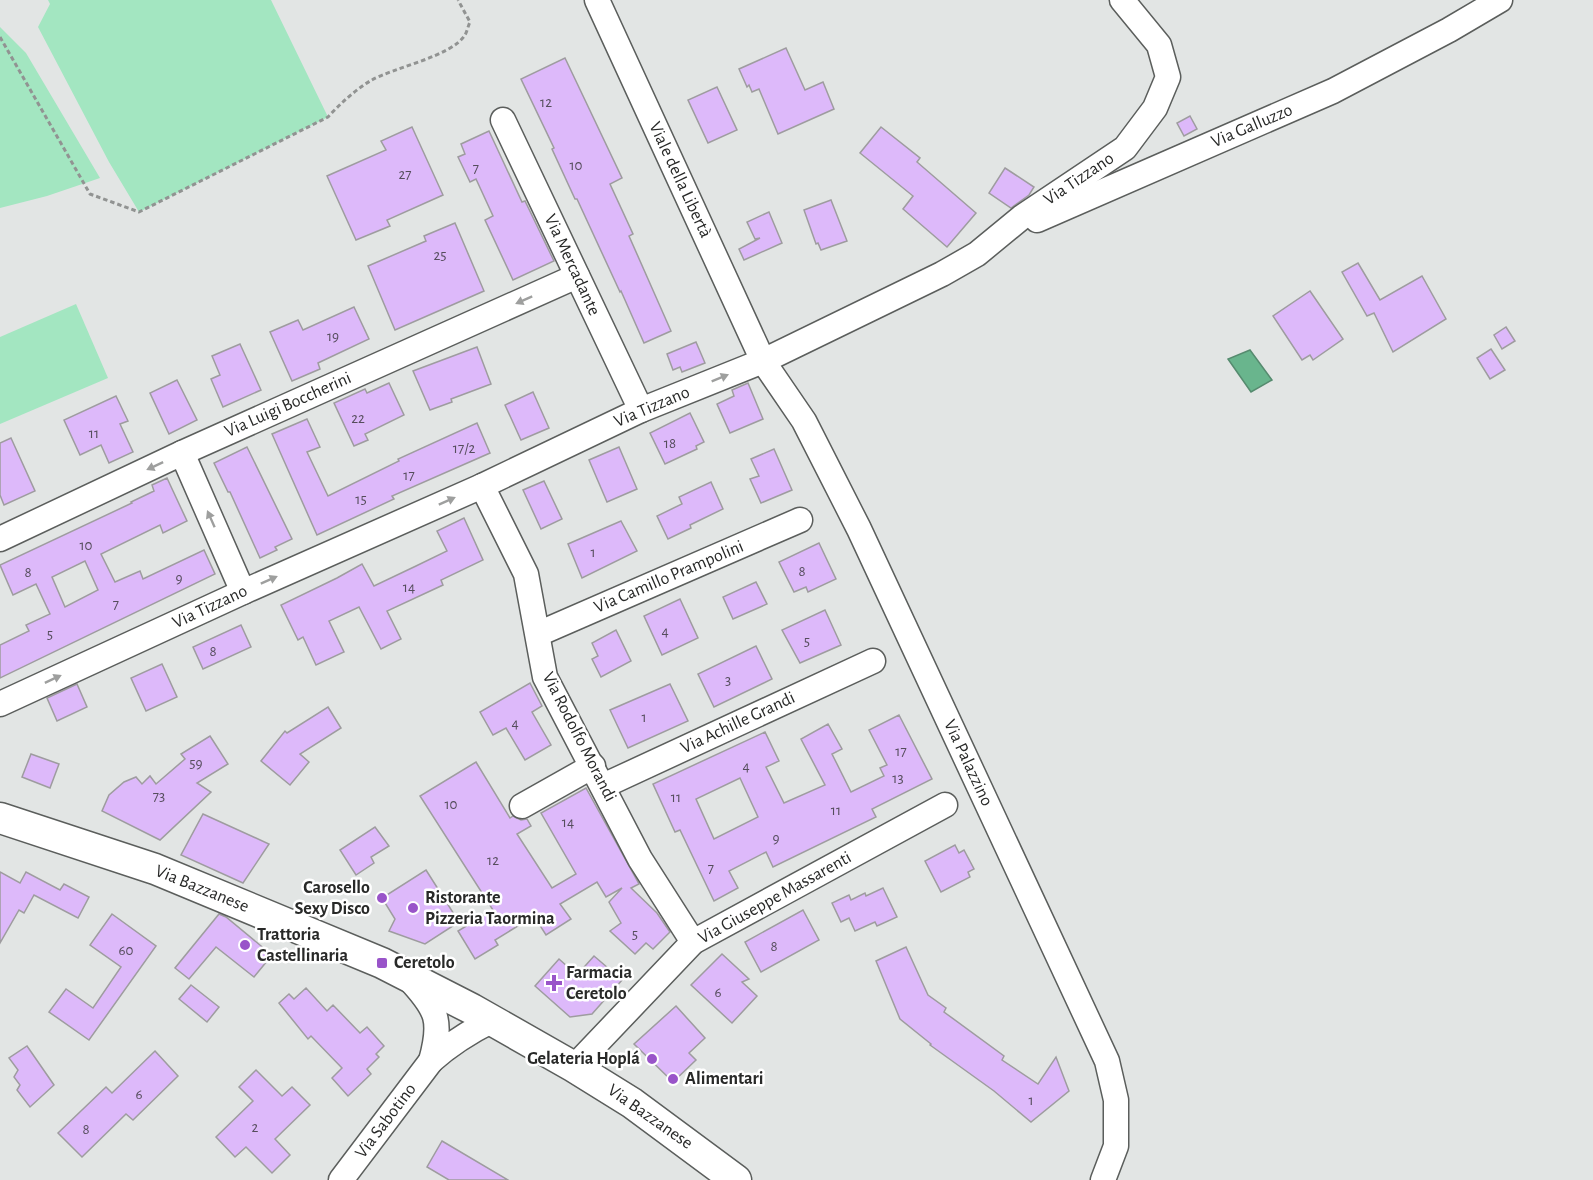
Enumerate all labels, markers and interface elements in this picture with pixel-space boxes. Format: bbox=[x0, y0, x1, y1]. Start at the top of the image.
house number: 12 bbox=[540, 95, 552, 110]
street label: Via Galluzzo bbox=[1209, 101, 1295, 151]
street label: Viale della Libertà bbox=[645, 119, 715, 241]
street label: Via Tizzano bbox=[1041, 149, 1117, 209]
house number: 10 bbox=[569, 158, 583, 173]
house number: 7 bbox=[473, 161, 479, 176]
house number: 27 bbox=[398, 167, 412, 182]
street label: Via Mercadante bbox=[541, 212, 603, 318]
house number: 25 bbox=[433, 248, 447, 263]
one-way arrow bbox=[515, 295, 533, 305]
house number: 19 bbox=[327, 329, 339, 344]
street label: Via Luigi Boccherini bbox=[222, 369, 354, 441]
one-way arrow bbox=[711, 373, 729, 382]
street label: Via Tizzano bbox=[612, 383, 693, 431]
house number: 22 bbox=[351, 411, 365, 426]
house number: 11 bbox=[89, 426, 99, 441]
house number: 18 bbox=[664, 436, 676, 451]
house number: 17/2 bbox=[453, 441, 475, 456]
one-way arrow bbox=[146, 461, 163, 470]
house number: 17 bbox=[403, 468, 415, 483]
house number: 15 bbox=[355, 492, 367, 507]
one-way arrow bbox=[438, 497, 455, 506]
one-way arrow bbox=[206, 509, 216, 527]
street label: Via Camillo Prampolini bbox=[592, 537, 746, 617]
house number: 10 bbox=[79, 538, 93, 553]
house number: 1 bbox=[590, 545, 596, 560]
house number: 8 bbox=[798, 564, 806, 579]
house number: 8 bbox=[24, 565, 32, 580]
house number: 9 bbox=[175, 571, 183, 586]
one-way arrow bbox=[260, 576, 277, 585]
house number: 14 bbox=[403, 580, 415, 595]
street label: Via Tizzano bbox=[170, 582, 250, 632]
house number: 7 bbox=[113, 597, 119, 612]
house number: 4 bbox=[661, 624, 669, 639]
house number: 5 bbox=[47, 627, 53, 642]
house number: 5 bbox=[804, 634, 810, 649]
house number: 8 bbox=[209, 644, 217, 659]
street label: Via Rodolfo Morandi bbox=[539, 669, 619, 805]
house number: 3 bbox=[725, 673, 731, 688]
one-way arrow bbox=[45, 675, 62, 684]
street label: Via Achille Grandi bbox=[678, 689, 798, 757]
house number: 1 bbox=[641, 710, 647, 725]
house number: 4 bbox=[511, 716, 519, 731]
street label: Via Palazzino bbox=[940, 717, 996, 809]
house number: 17 bbox=[895, 744, 907, 759]
house number: 59 bbox=[189, 756, 203, 771]
house number: 4 bbox=[742, 759, 750, 774]
house number: 13 bbox=[892, 771, 904, 786]
house number: 73 bbox=[153, 789, 165, 804]
house number: 11 bbox=[671, 790, 681, 805]
house number: 10 bbox=[444, 797, 458, 812]
house number: 11 bbox=[831, 803, 841, 818]
house number: 14 bbox=[562, 815, 574, 830]
house number: 9 bbox=[772, 831, 780, 846]
street label: Via Giuseppe Massarenti bbox=[695, 848, 855, 948]
house number: 12 bbox=[487, 853, 499, 868]
house number: 7 bbox=[708, 861, 714, 876]
street label: Via Bazzanese bbox=[153, 862, 251, 916]
place label: Carosello Sexy Disco bbox=[295, 879, 370, 918]
place label: Ristorante Pizzeria Taormina bbox=[425, 889, 555, 928]
marker: Carosello Sexy Disco bbox=[375, 891, 389, 905]
marker: Ristorante Pizzeria Taormina bbox=[406, 901, 420, 915]
place label: Trattoria Castellinaria bbox=[257, 926, 348, 965]
house number: 5 bbox=[632, 927, 638, 942]
marker: Trattoria Castellinaria bbox=[238, 938, 252, 952]
house number: 8 bbox=[770, 939, 778, 954]
house number: 60 bbox=[119, 943, 134, 958]
place label: Ceretolo bbox=[394, 954, 455, 972]
marker: Ceretolo bbox=[375, 956, 389, 970]
place label: Farmacia Ceretolo bbox=[566, 964, 632, 1003]
marker: Farmacia Ceretolo bbox=[547, 976, 561, 990]
house number: 6 bbox=[714, 985, 722, 1000]
place label: Gelateria Hoplá bbox=[527, 1050, 640, 1068]
marker: Gelateria Hoplá bbox=[645, 1052, 659, 1066]
place label: Alimentari bbox=[685, 1070, 764, 1088]
marker: Alimentari bbox=[666, 1072, 680, 1086]
street label: Via Sabotino bbox=[352, 1080, 420, 1162]
street label: Via Bazzanese bbox=[604, 1081, 696, 1153]
house number: 6 bbox=[135, 1087, 143, 1102]
house number: 1 bbox=[1028, 1093, 1034, 1108]
house number: 2 bbox=[252, 1120, 259, 1135]
house number: 8 bbox=[82, 1122, 90, 1137]

